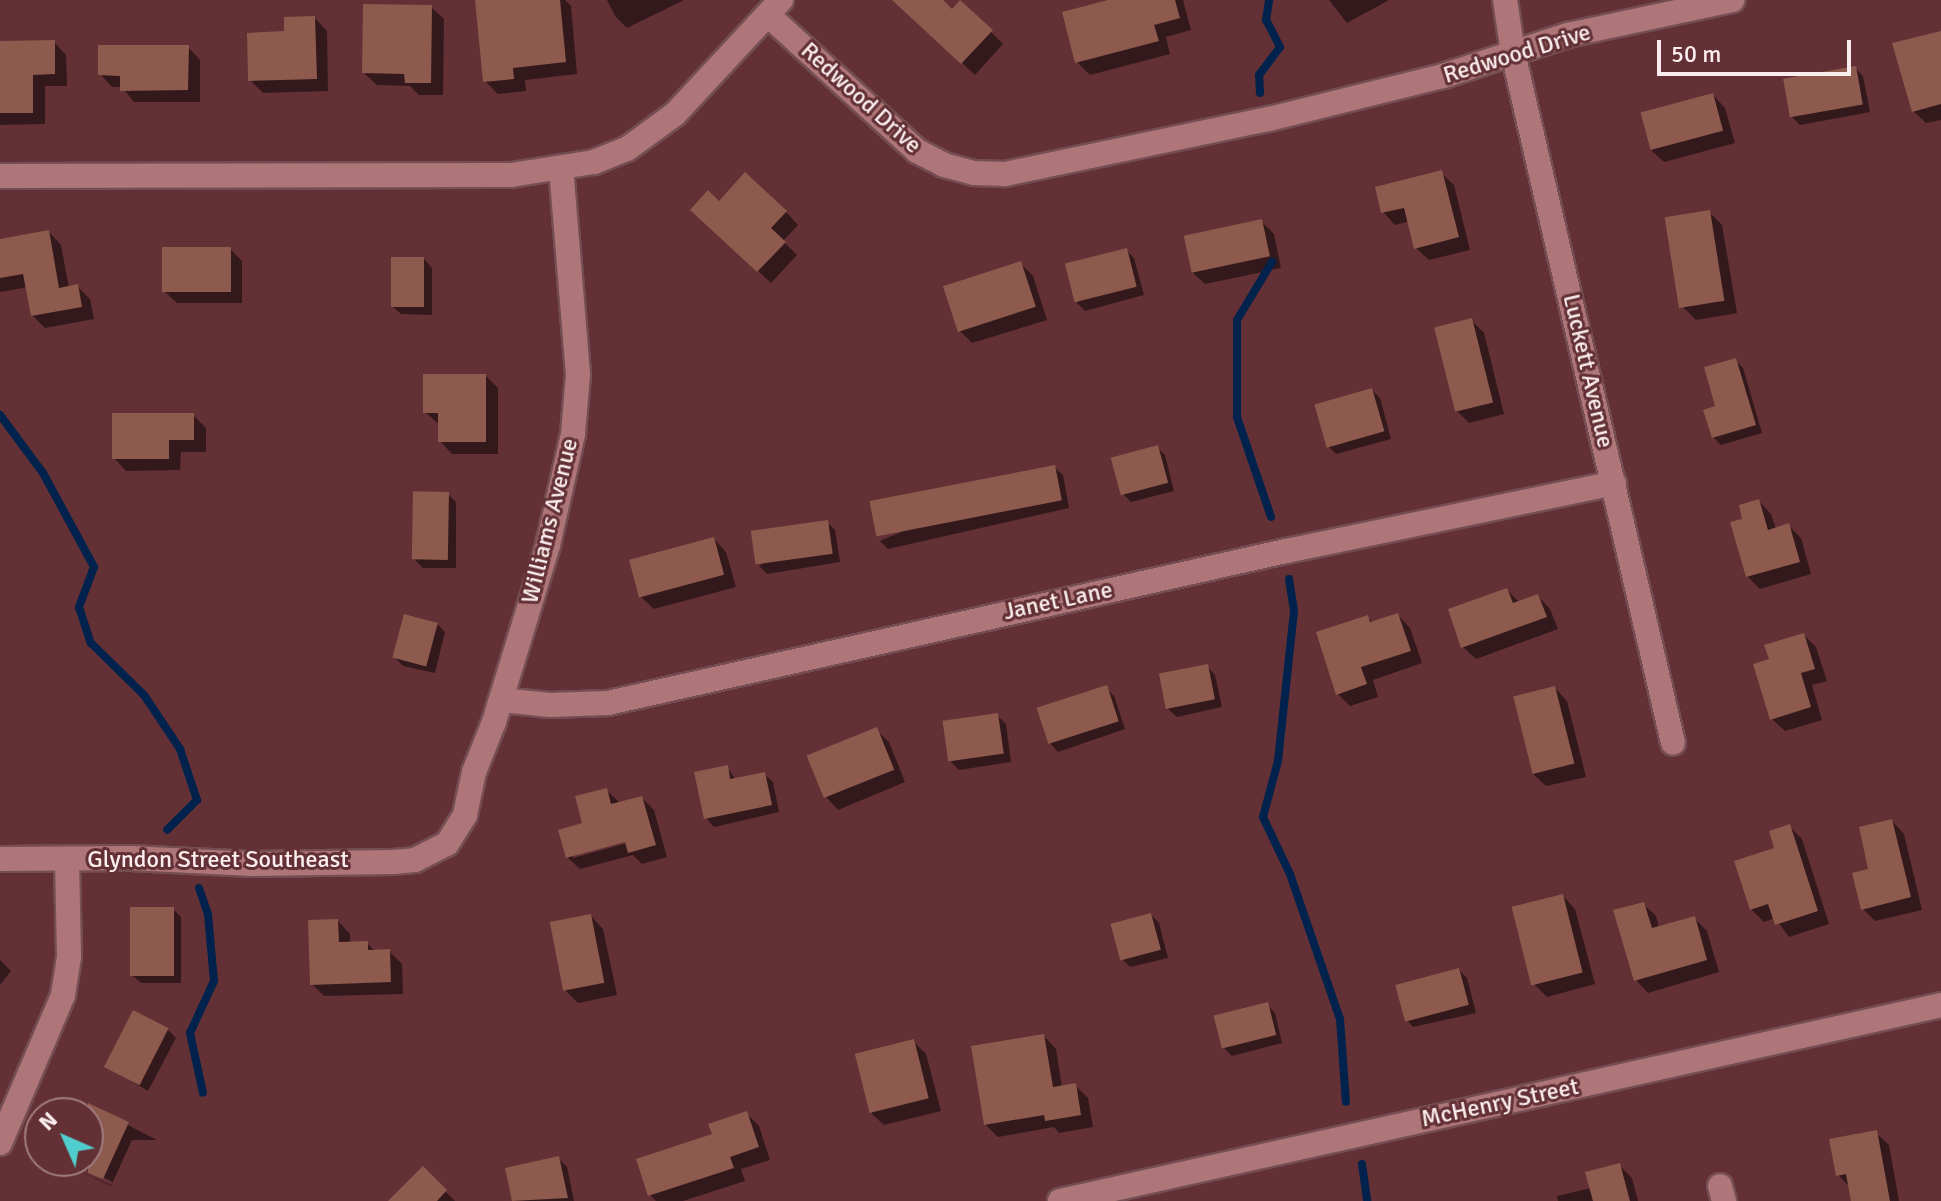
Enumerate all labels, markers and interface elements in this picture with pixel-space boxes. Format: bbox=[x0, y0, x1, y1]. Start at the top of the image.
street label: Redwood Drive bbox=[1440, 18, 1594, 90]
scale bar bbox=[1661, 24, 1855, 74]
street label: Redwood Drive bbox=[795, 36, 927, 160]
text: 50 m bbox=[1671, 39, 1721, 69]
street label: Luckett Avenue bbox=[1556, 291, 1620, 451]
street label: Williams Avenue bbox=[516, 435, 584, 607]
street label: Janet Lane bbox=[1001, 575, 1115, 627]
street label: Glyndon Street Southeast bbox=[87, 846, 349, 874]
street label: McHenry Street bbox=[1419, 1072, 1581, 1134]
north arrow bbox=[24, 1097, 104, 1177]
text: N bbox=[33, 1106, 63, 1136]

